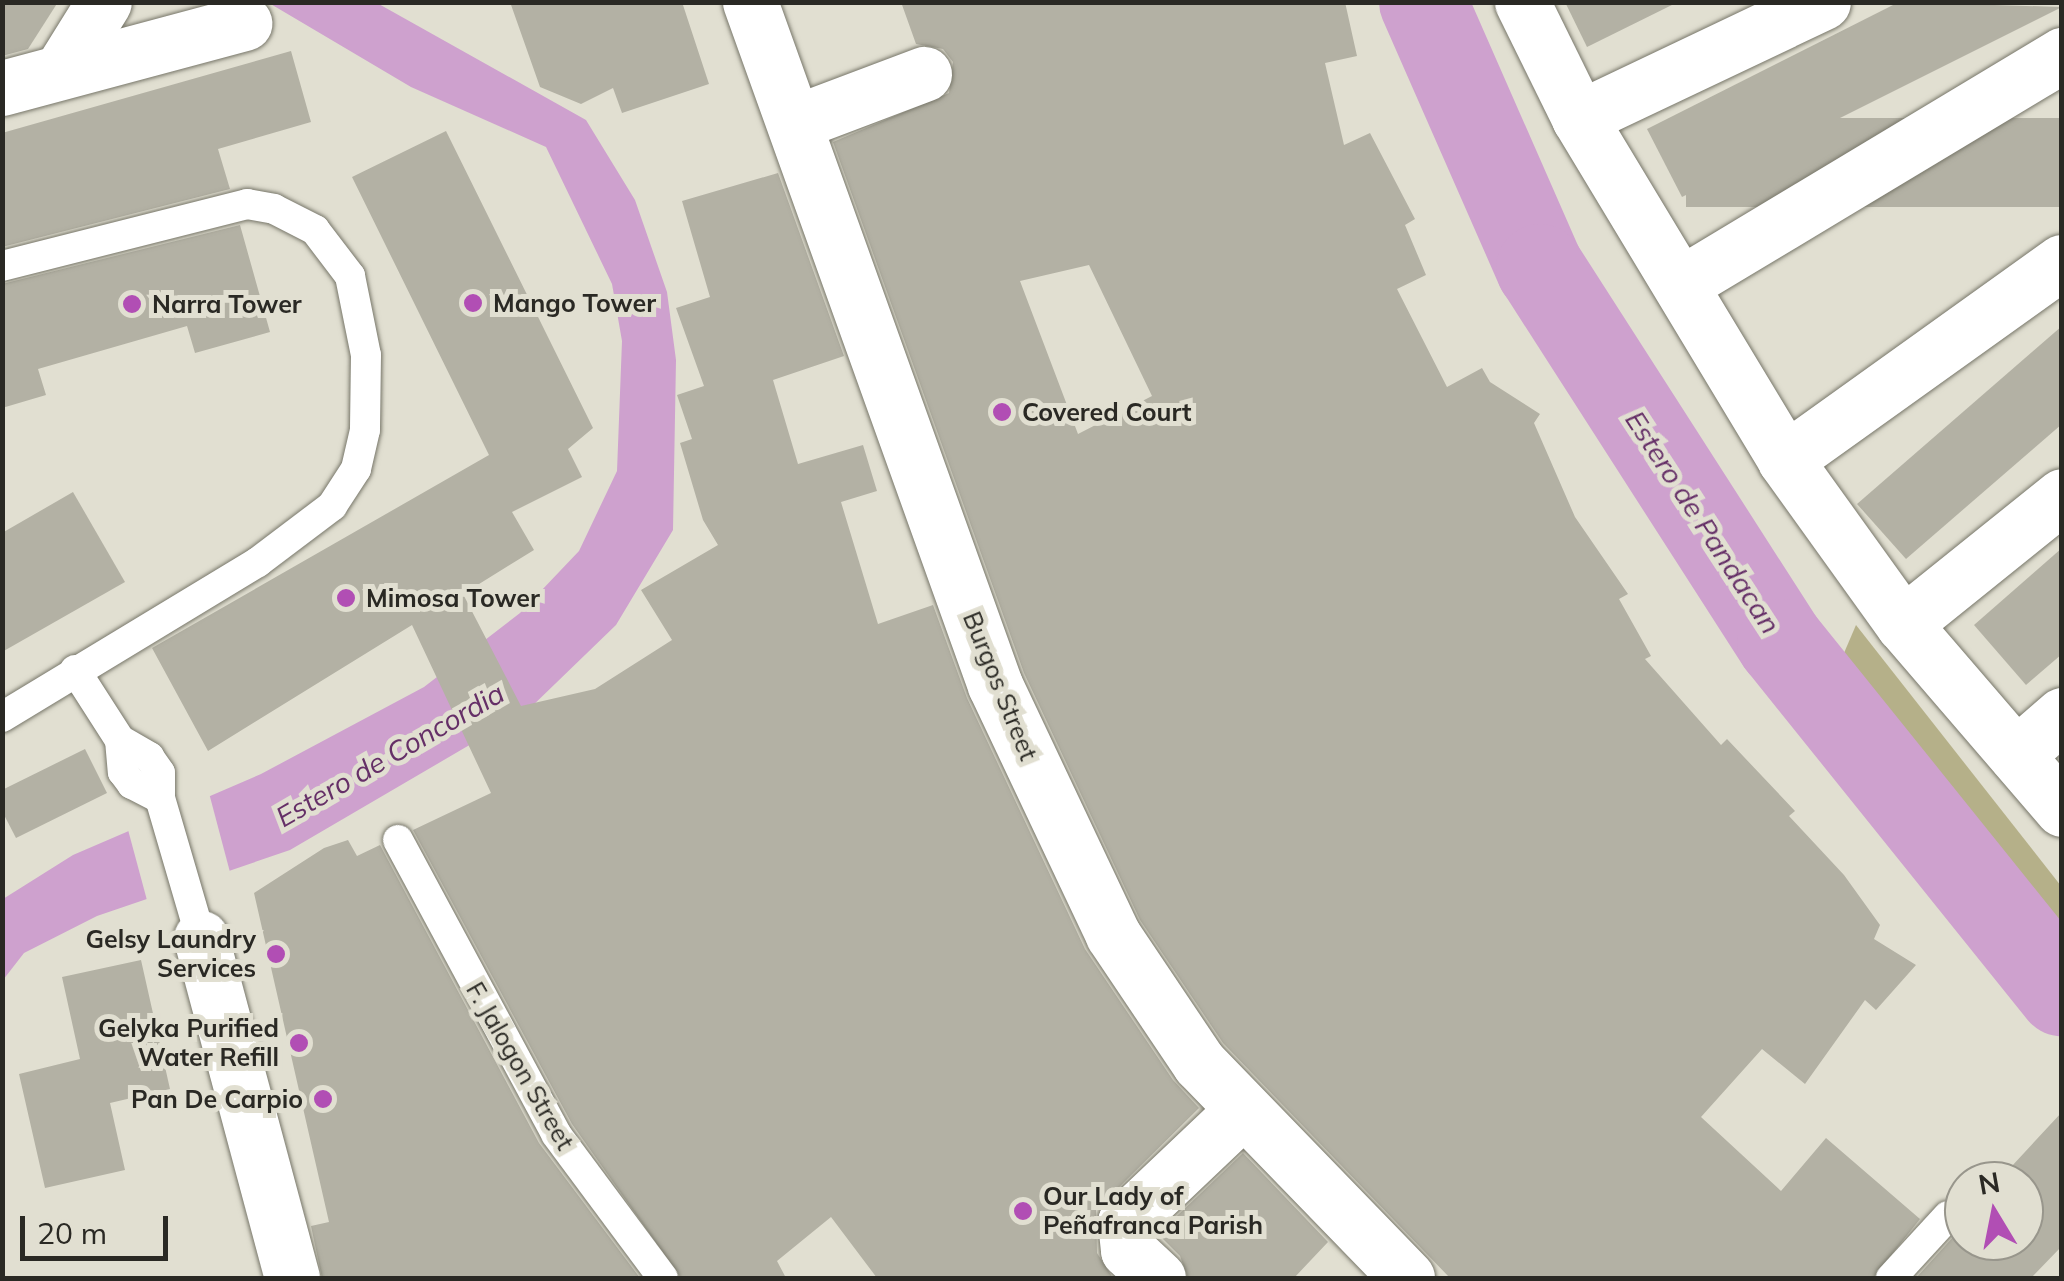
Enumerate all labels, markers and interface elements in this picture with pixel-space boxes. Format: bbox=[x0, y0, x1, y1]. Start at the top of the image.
place label: Mango Tower bbox=[493, 288, 656, 318]
place label: Narra Tower bbox=[152, 289, 302, 319]
marker: Mango Tower bbox=[462, 292, 484, 314]
marker: Narra Tower bbox=[121, 293, 143, 315]
place label: Covered Court bbox=[1022, 397, 1191, 427]
marker: Covered Court bbox=[991, 401, 1013, 423]
water label: Estero de Pandacan bbox=[1618, 404, 1788, 640]
place label: Mimosa Tower bbox=[366, 583, 540, 613]
marker: Mimosa Tower bbox=[335, 587, 357, 609]
street label: Burgos Street bbox=[957, 607, 1043, 765]
water label: Estero de Concordia bbox=[270, 676, 510, 834]
place label: Gelsy Laundry Services bbox=[85, 925, 256, 984]
marker: Gelsy Laundry Services bbox=[265, 943, 287, 965]
street label: F. Jalogon Street bbox=[460, 977, 580, 1155]
place label: Gelyka Purified Water Refill bbox=[98, 1014, 279, 1073]
marker: Gelyka Purified Water Refill bbox=[288, 1032, 310, 1054]
place label: Pan De Carpio bbox=[131, 1084, 303, 1114]
marker: Pan De Carpio bbox=[312, 1088, 334, 1110]
north arrow bbox=[1944, 1161, 2044, 1261]
text: N bbox=[1976, 1164, 2002, 1202]
place label: Our Lady of Peñafranca Parish bbox=[1043, 1182, 1263, 1241]
scale bar bbox=[25, 1196, 172, 1258]
marker: Our Lady of Peñafranca Parish bbox=[1012, 1200, 1034, 1222]
text: 20 m bbox=[37, 1214, 107, 1252]

